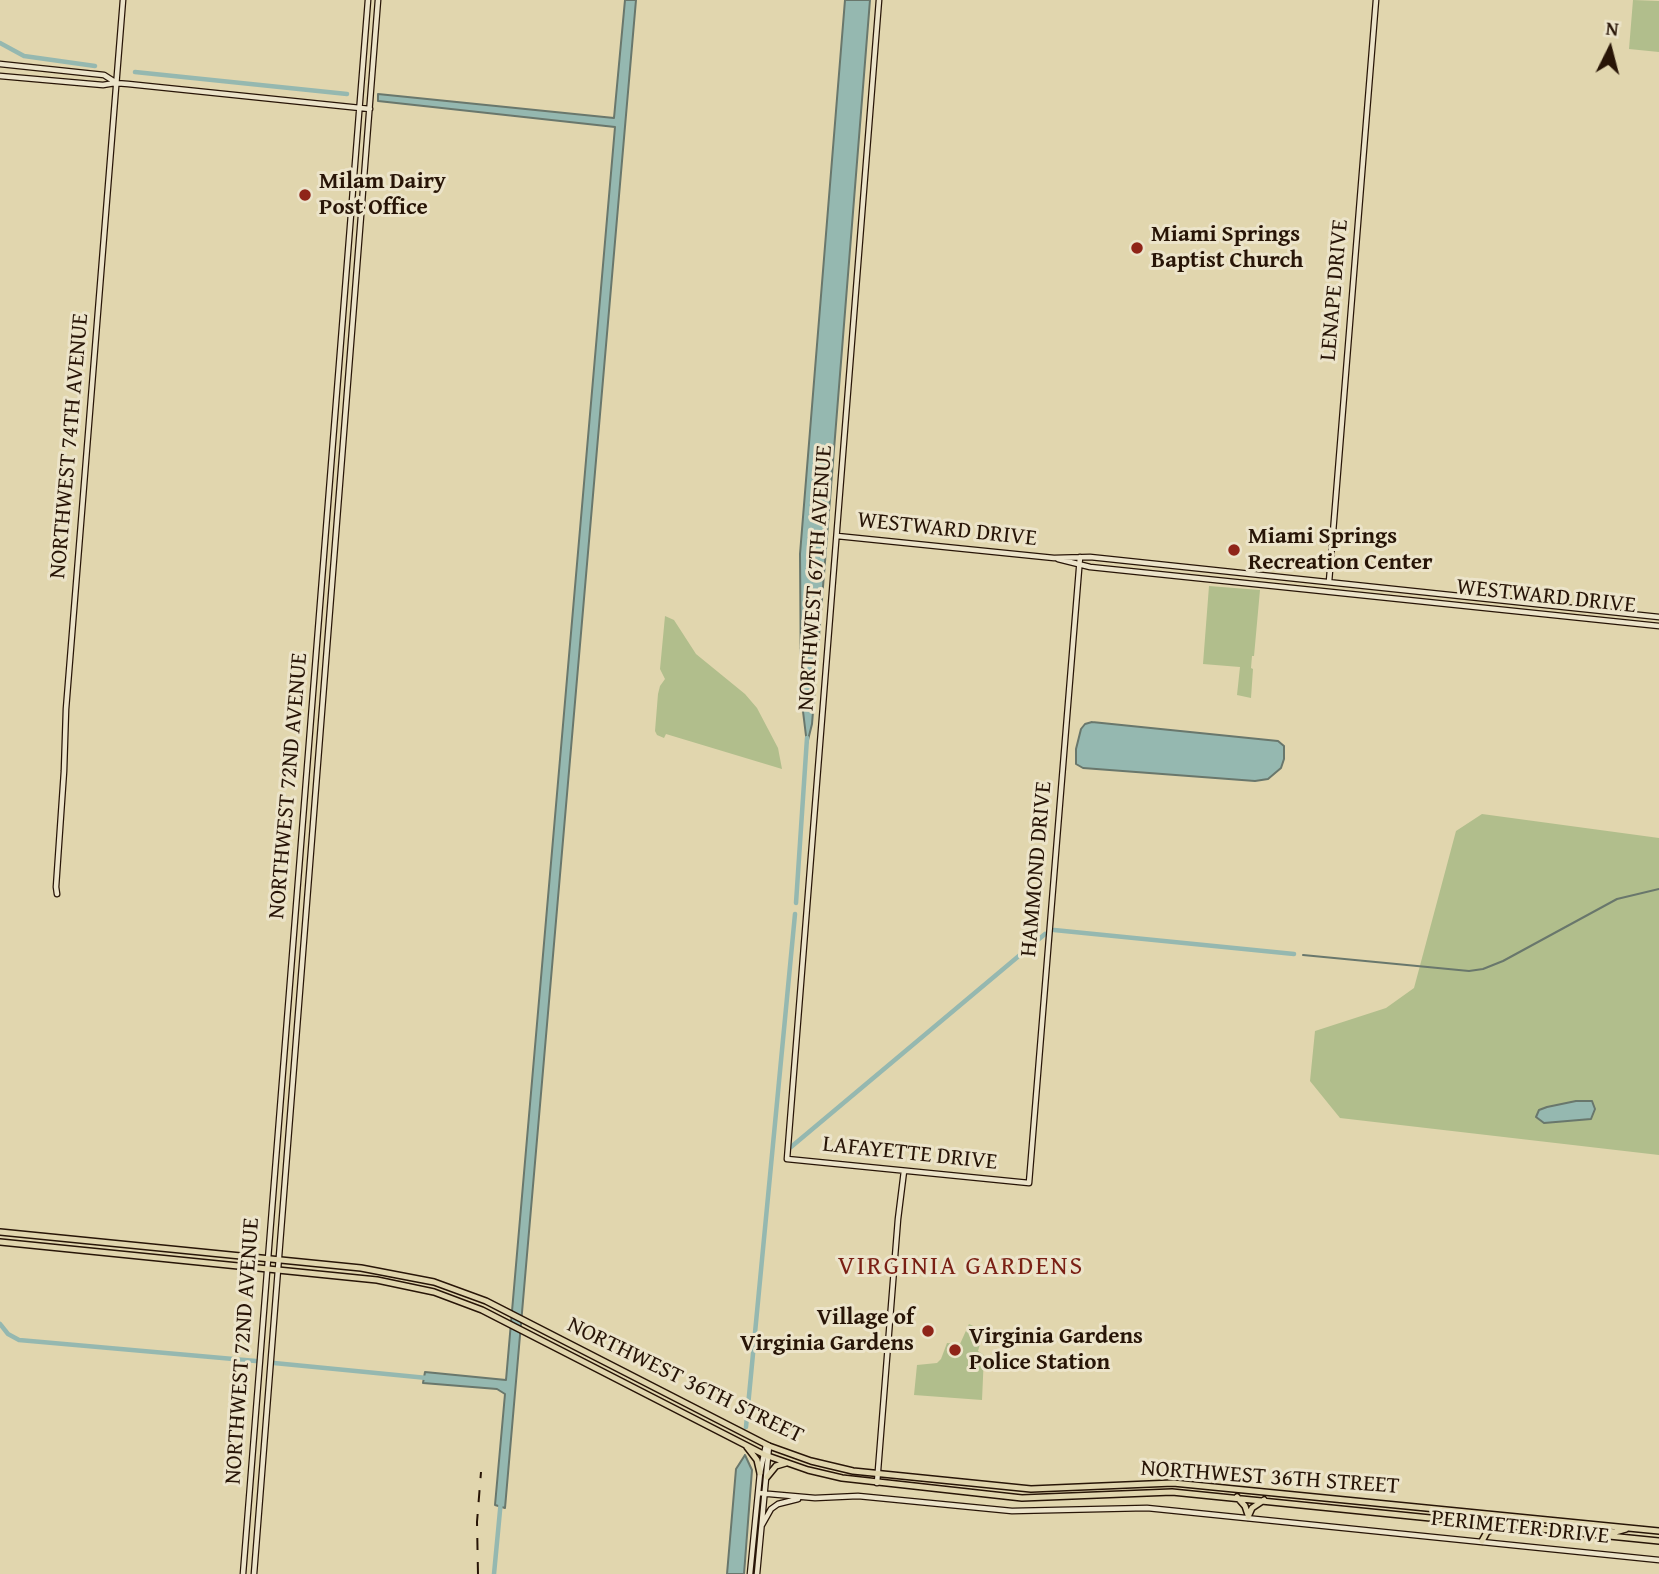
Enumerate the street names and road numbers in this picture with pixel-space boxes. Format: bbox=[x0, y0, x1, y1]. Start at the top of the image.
street label: LENAPE DRIVE bbox=[1315, 218, 1355, 362]
street label: NORTHWEST 74TH AVENUE bbox=[45, 312, 95, 580]
street label: NORTHWEST 67TH AVENUE bbox=[793, 444, 839, 712]
street label: WESTWARD DRIVE bbox=[856, 507, 1038, 553]
street label: WESTWARD DRIVE bbox=[1455, 574, 1637, 620]
street label: NORTHWEST 72ND AVENUE bbox=[264, 652, 314, 920]
street label: HAMMOND DRIVE bbox=[1016, 780, 1058, 958]
street label: LAFAYETTE DRIVE bbox=[821, 1131, 999, 1177]
street label: NORTHWEST 72ND AVENUE bbox=[220, 1217, 266, 1485]
street label: NORTHWEST 36TH STREET bbox=[562, 1312, 808, 1450]
street label: NORTHWEST 36TH STREET bbox=[1140, 1455, 1400, 1501]
street label: PERIMETER DRIVE bbox=[1430, 1505, 1610, 1551]

